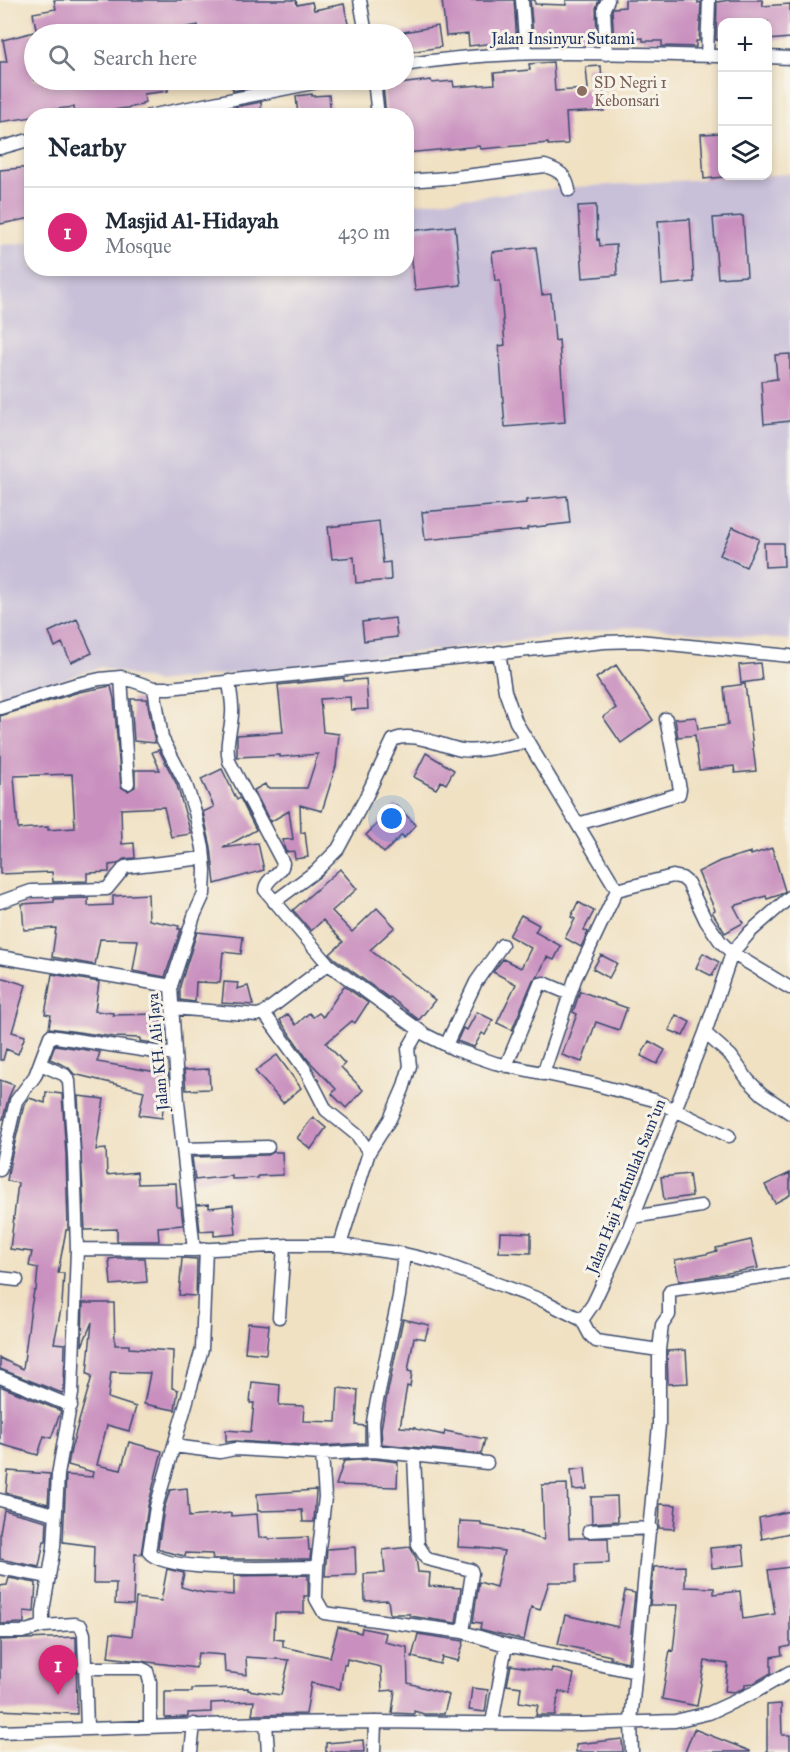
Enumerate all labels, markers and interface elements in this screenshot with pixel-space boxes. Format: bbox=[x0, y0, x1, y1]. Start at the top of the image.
map controls bbox=[718, 18, 772, 180]
button: + bbox=[718, 18, 772, 72]
search box bbox=[24, 24, 414, 90]
street label: Jalan Insinyur Sutami bbox=[489, 29, 635, 49]
icon: search bbox=[45, 41, 78, 74]
text: Search here bbox=[93, 44, 197, 71]
button: − bbox=[718, 72, 772, 126]
place label: SD Negri 1 Kebonsari bbox=[594, 73, 667, 110]
marker: SD Negri 1 Kebonsari bbox=[575, 84, 589, 98]
button: layers bbox=[718, 126, 772, 180]
text: Nearby bbox=[48, 131, 126, 163]
text: Masjid Al-Hidayah bbox=[105, 207, 279, 234]
text: 1 bbox=[64, 220, 71, 244]
text: 430 m bbox=[338, 220, 390, 244]
text: Mosque bbox=[105, 234, 171, 258]
your location bbox=[377, 804, 406, 833]
street label: Jalan KH. Ali Jaya bbox=[143, 992, 173, 1113]
street label: Jalan Haji Fathullah Sam'un bbox=[581, 1096, 670, 1278]
pin: 1 bbox=[38, 1646, 78, 1695]

